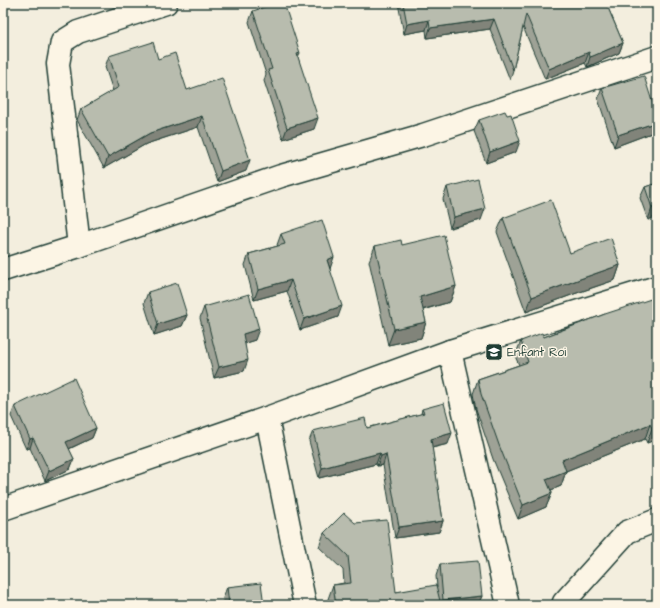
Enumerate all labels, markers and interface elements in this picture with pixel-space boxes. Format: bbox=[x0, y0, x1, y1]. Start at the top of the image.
school or university icon: Enfant Roi bbox=[484, 342, 504, 362]
place label: Enfant Roi bbox=[507, 344, 566, 361]

